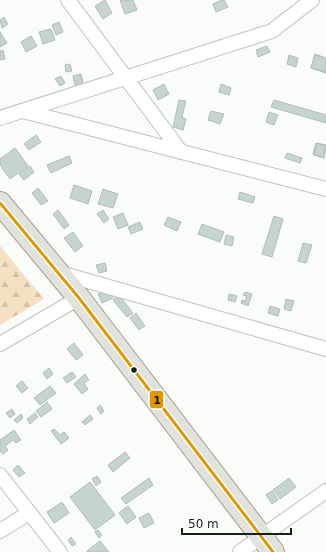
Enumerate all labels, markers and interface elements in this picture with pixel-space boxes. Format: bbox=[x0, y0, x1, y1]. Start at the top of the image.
unlabelled marker bbox=[129, 365, 139, 375]
line badge: 1 bbox=[149, 390, 164, 409]
text: 1 bbox=[153, 394, 161, 407]
scale bar bbox=[182, 510, 291, 536]
text: 50 m bbox=[188, 517, 219, 531]

